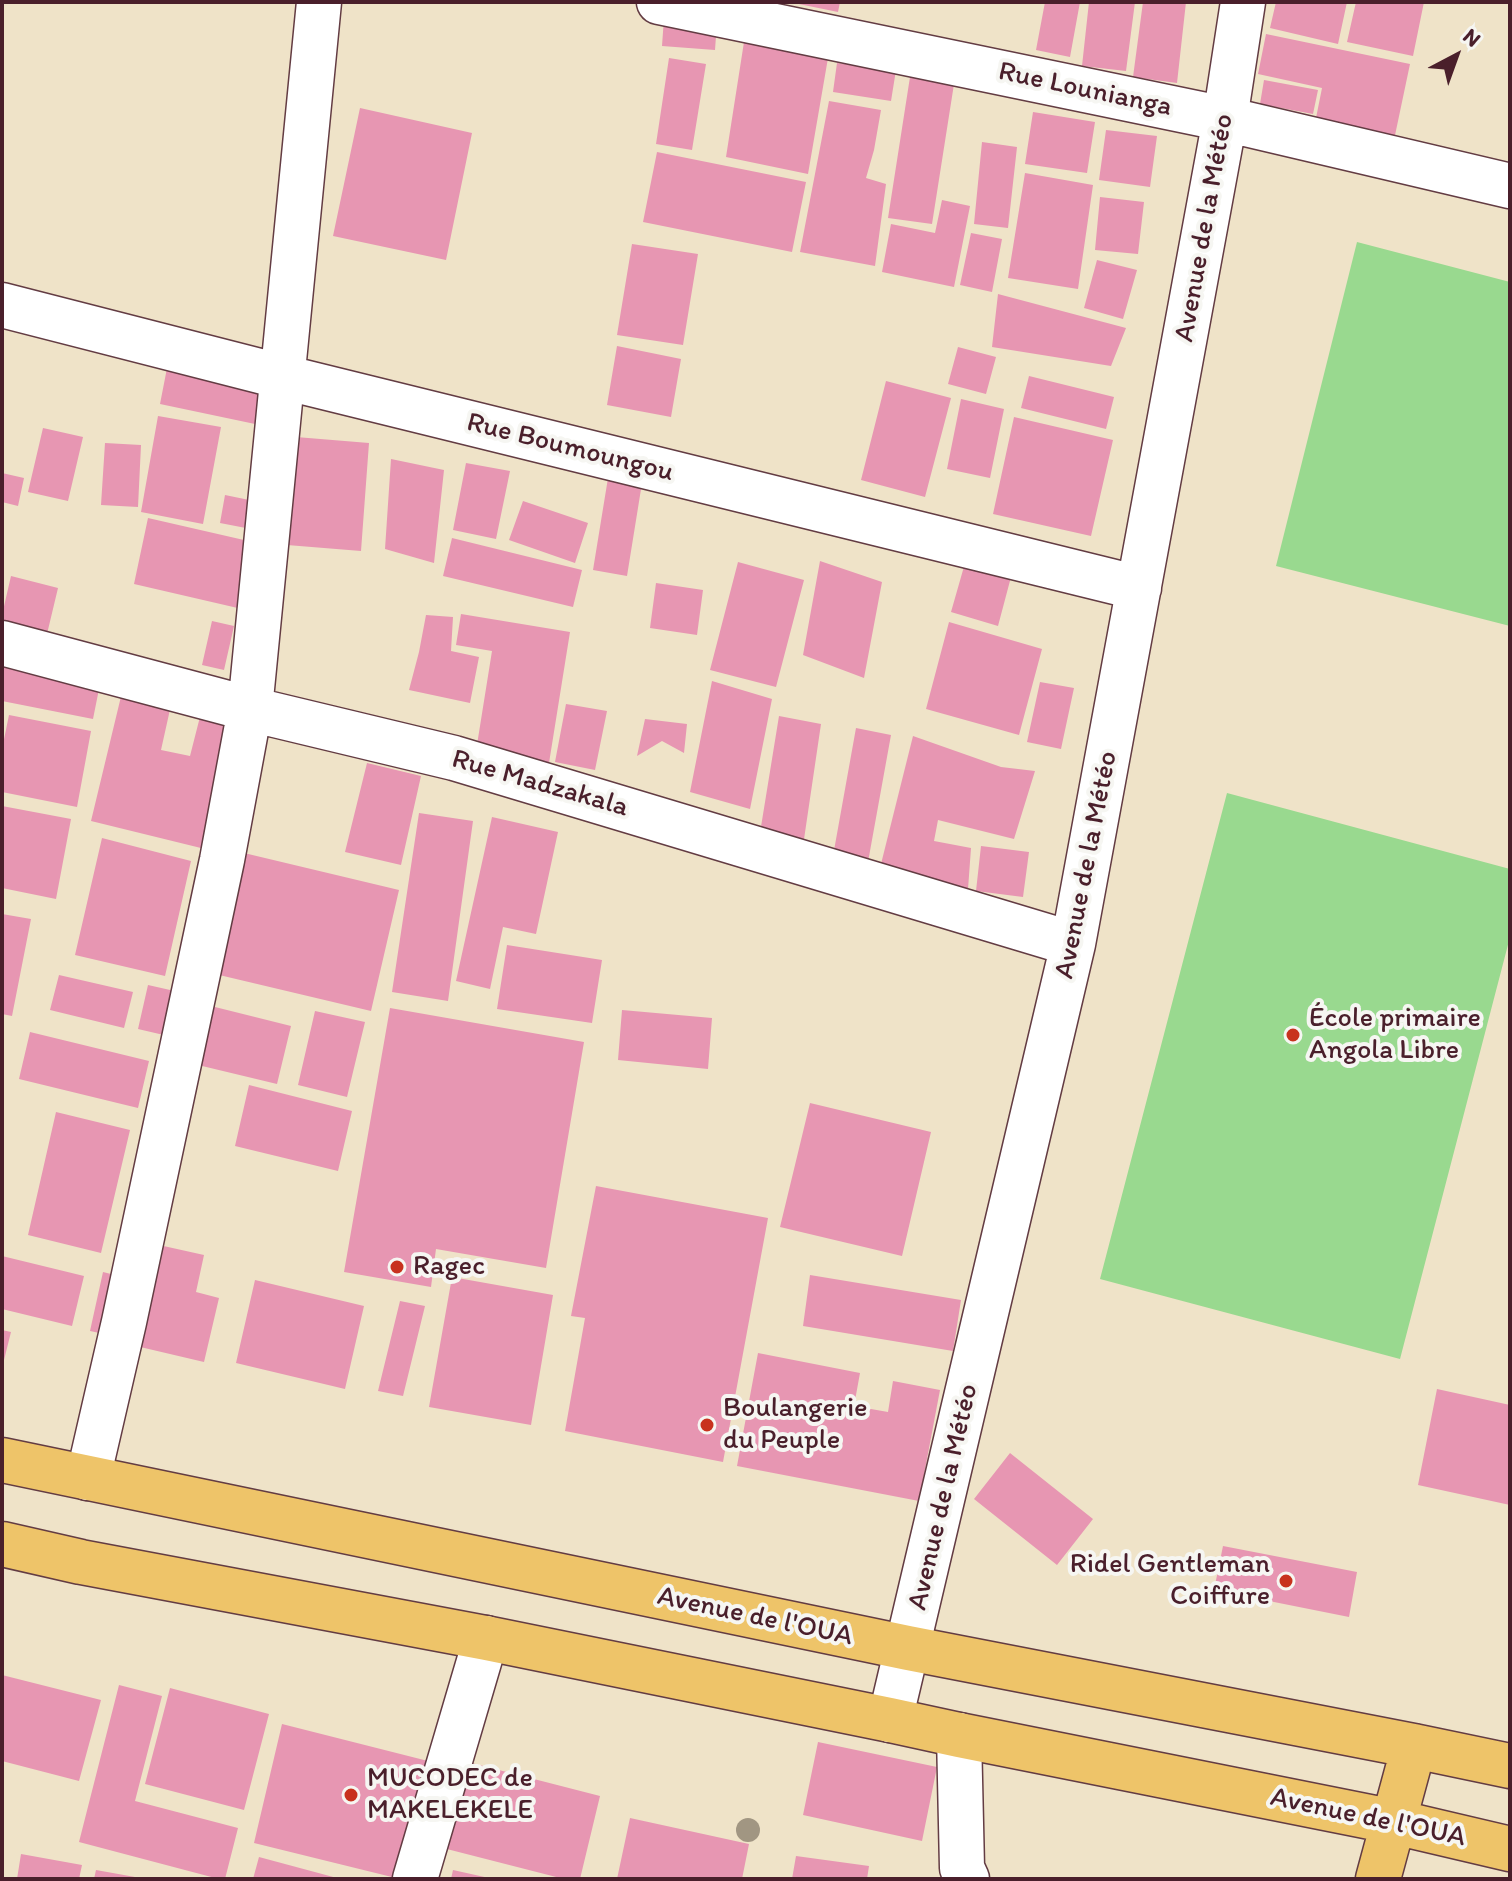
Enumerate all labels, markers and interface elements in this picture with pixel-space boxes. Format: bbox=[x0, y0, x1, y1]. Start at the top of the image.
north arrow bbox=[1416, 16, 1496, 96]
text: N bbox=[1458, 22, 1487, 53]
street label: Rue Lounianga bbox=[995, 55, 1175, 125]
street label: Avenue de la Météo bbox=[1168, 111, 1242, 345]
street label: Rue Boumoungou bbox=[463, 406, 677, 490]
street label: Rue Madzakala bbox=[448, 743, 632, 825]
street label: Avenue de la Météo bbox=[1048, 748, 1126, 982]
place label: École primaire Angola Libre bbox=[1309, 1002, 1481, 1068]
marker: École primaire Angola Libre bbox=[1284, 1026, 1302, 1044]
place label: Ragec bbox=[413, 1250, 485, 1284]
marker: Ragec bbox=[388, 1258, 406, 1276]
street label: Avenue de la Météo bbox=[902, 1381, 986, 1613]
place label: Boulangerie du Peuple bbox=[723, 1392, 868, 1458]
marker: Boulangerie du Peuple bbox=[698, 1416, 716, 1434]
place label: Ridel Gentleman Coiffure bbox=[1070, 1548, 1270, 1614]
marker: Ridel Gentleman Coiffure bbox=[1277, 1572, 1295, 1590]
street label: Avenue de l'OUA bbox=[654, 1580, 856, 1654]
place label: MUCODEC de MAKELEKELE bbox=[367, 1762, 533, 1828]
street label: Avenue de l'OUA bbox=[1267, 1781, 1469, 1855]
marker: MUCODEC de MAKELEKELE bbox=[342, 1786, 360, 1804]

